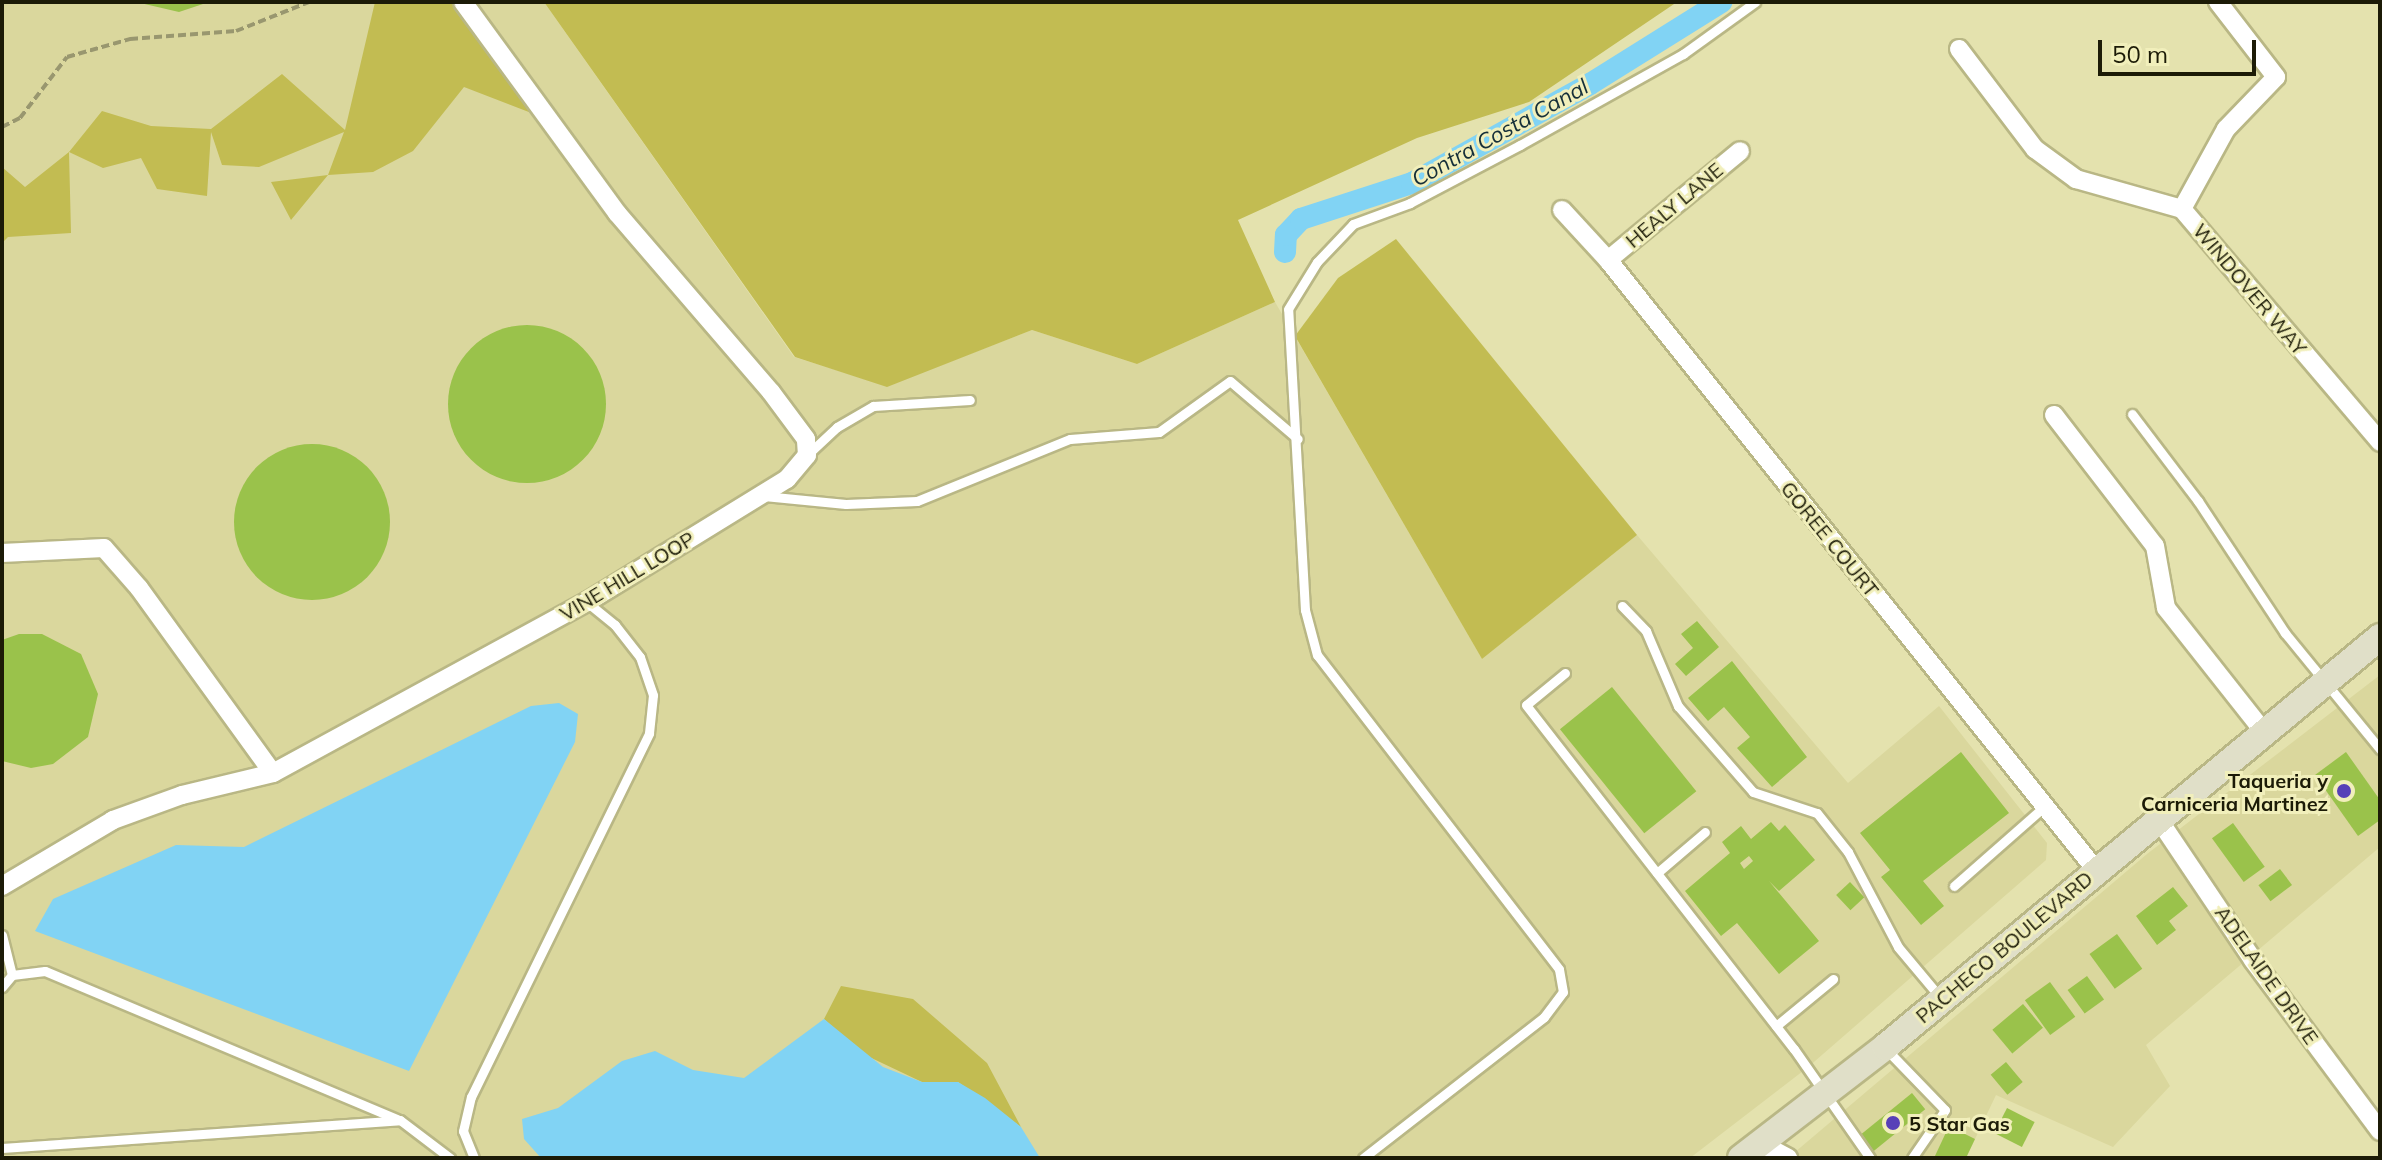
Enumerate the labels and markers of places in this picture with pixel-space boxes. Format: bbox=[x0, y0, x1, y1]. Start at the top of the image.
place label: Taqueria y Carniceria Martinez bbox=[2141, 768, 2328, 815]
marker: Taqueria y Carniceria Martinez bbox=[2335, 782, 2353, 800]
place label: 5 Star Gas bbox=[1909, 1111, 2010, 1135]
marker: 5 Star Gas bbox=[1884, 1114, 1902, 1132]

